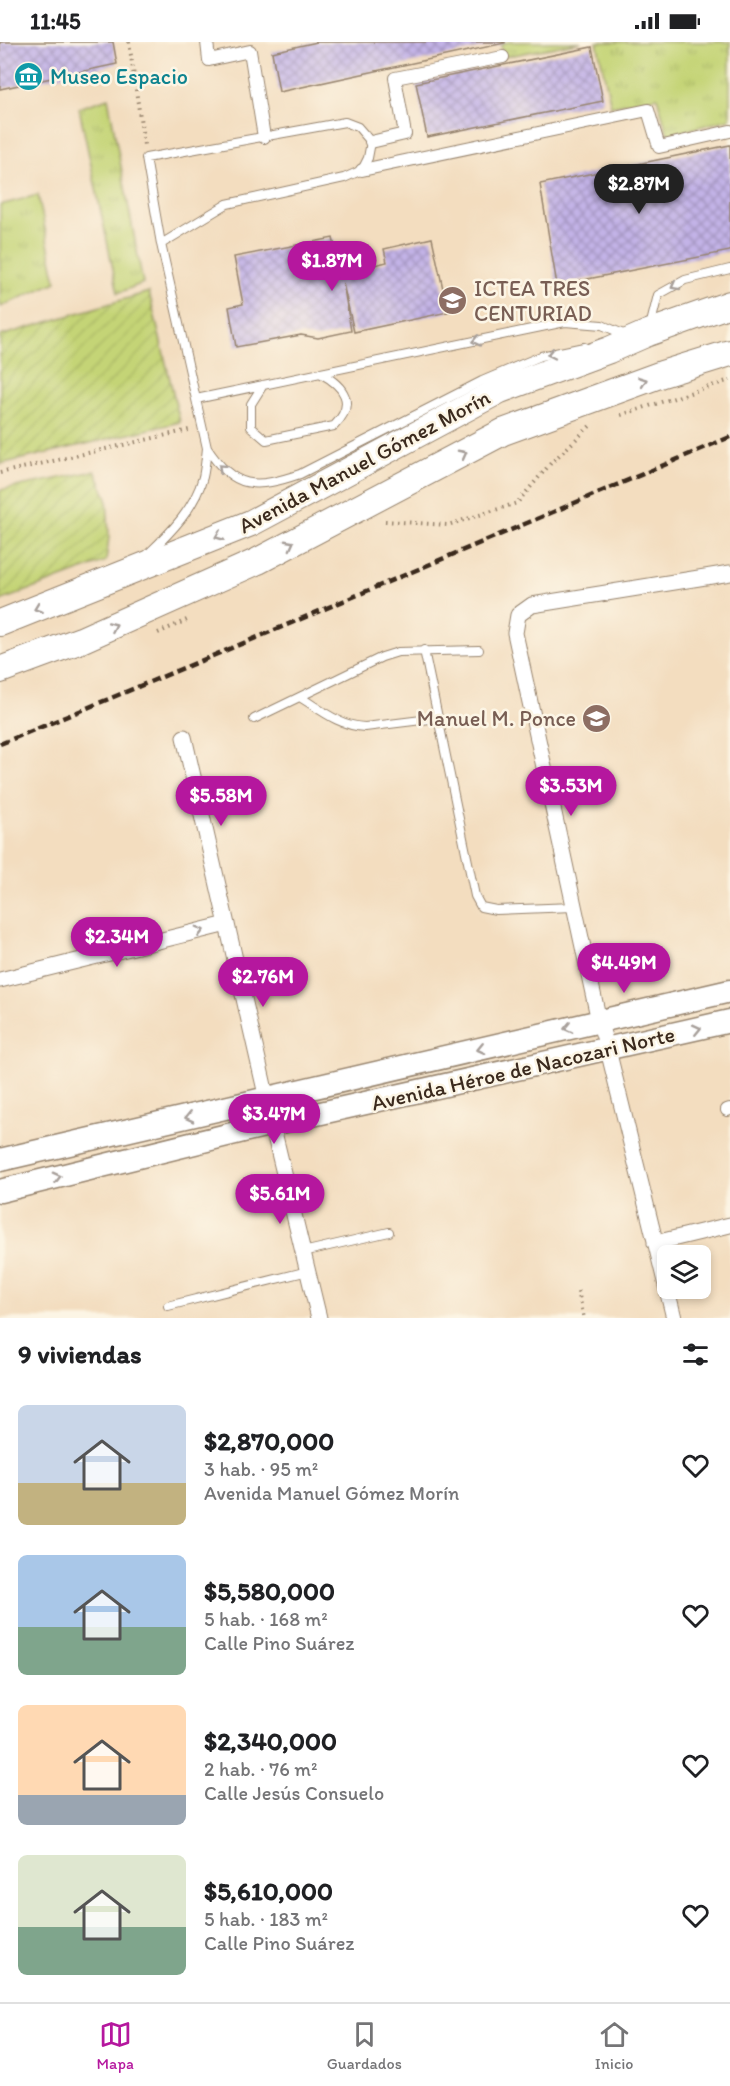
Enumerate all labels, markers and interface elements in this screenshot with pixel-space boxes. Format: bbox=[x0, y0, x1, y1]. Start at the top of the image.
text: 11:45 bbox=[30, 8, 81, 35]
museum icon: Museo Espacio bbox=[13, 60, 45, 92]
place label: Museo Espacio bbox=[50, 63, 188, 90]
pin: $2.87M bbox=[590, 164, 688, 215]
text: $2.87M bbox=[608, 171, 670, 195]
pin: $1.87M bbox=[283, 241, 381, 292]
text: $1.87M bbox=[302, 248, 362, 272]
place label: ICTEA TRES CENTURIAD bbox=[474, 275, 592, 327]
one-way arrow bbox=[671, 279, 681, 290]
school or university icon: ICTEA TRES CENTURIAD bbox=[437, 285, 469, 317]
one-way arrow bbox=[471, 334, 481, 347]
one-way arrow bbox=[547, 347, 557, 360]
one-way arrow bbox=[637, 376, 648, 388]
street label: Avenida Manuel Gómez Morín bbox=[234, 383, 495, 539]
one-way arrow bbox=[456, 450, 467, 461]
one-way arrow bbox=[219, 464, 229, 475]
one-way arrow bbox=[214, 529, 225, 541]
one-way arrow bbox=[284, 540, 294, 551]
one-way arrow bbox=[33, 601, 44, 613]
one-way arrow bbox=[106, 621, 117, 633]
school or university icon: Manuel M. Ponce bbox=[581, 702, 613, 734]
place label: Manuel M. Ponce bbox=[417, 705, 576, 732]
pin: $3.53M bbox=[522, 766, 620, 817]
text: $3.53M bbox=[539, 773, 603, 797]
pin: $5.58M bbox=[172, 776, 270, 827]
text: $5.58M bbox=[190, 783, 252, 807]
pin: $2.34M bbox=[68, 917, 166, 968]
text: $2.34M bbox=[85, 924, 149, 948]
one-way arrow bbox=[194, 925, 204, 938]
pin: $4.49M bbox=[575, 943, 673, 994]
text: $4.49M bbox=[591, 950, 657, 974]
pin: $2.76M bbox=[214, 957, 312, 1008]
text: $2.76M bbox=[232, 964, 294, 988]
street label: Avenida Héroe de Nacozari Norte bbox=[369, 1020, 677, 1117]
one-way arrow bbox=[563, 1021, 573, 1034]
one-way arrow bbox=[692, 1023, 702, 1036]
one-way arrow bbox=[476, 1041, 486, 1054]
pin: $3.47M bbox=[225, 1094, 323, 1145]
text: $3.47M bbox=[242, 1101, 306, 1125]
one-way arrow bbox=[184, 1110, 194, 1123]
one-way arrow bbox=[52, 1171, 62, 1184]
pin: $5.61M bbox=[231, 1174, 329, 1225]
text: $5.61M bbox=[249, 1181, 311, 1205]
map controls bbox=[657, 1245, 711, 1299]
button: layers bbox=[657, 1245, 711, 1299]
text: 9 viviendas bbox=[18, 1338, 142, 1370]
icon: filters bbox=[679, 1338, 712, 1371]
text: $2,870,000 bbox=[204, 1425, 334, 1457]
icon: home bbox=[66, 1429, 138, 1501]
icon: heart bbox=[679, 1449, 712, 1482]
text: 3 hab. · 95 m² bbox=[204, 1457, 318, 1481]
text: Avenida Manuel Gómez Morín bbox=[204, 1481, 459, 1505]
text: $5,580,000 bbox=[204, 1575, 335, 1607]
icon: home bbox=[66, 1579, 138, 1651]
icon: heart bbox=[679, 1599, 712, 1632]
text: 5 hab. · 168 m² bbox=[204, 1607, 328, 1631]
text: Calle Pino Suárez bbox=[204, 1631, 354, 1655]
text: $2,340,000 bbox=[204, 1725, 337, 1757]
icon: home bbox=[66, 1729, 138, 1801]
icon: heart bbox=[679, 1749, 712, 1782]
text: 2 hab. · 76 m² bbox=[204, 1757, 317, 1781]
text: Calle Jesús Consuelo bbox=[204, 1781, 384, 1805]
text: $5,610,000 bbox=[204, 1875, 333, 1907]
icon: home bbox=[66, 1879, 138, 1951]
icon: heart bbox=[679, 1899, 712, 1932]
text: 5 hab. · 183 m² bbox=[204, 1907, 328, 1931]
text: Calle Pino Suárez bbox=[204, 1931, 354, 1955]
tab: Mapa bbox=[97, 2018, 134, 2073]
tab: Guardados bbox=[327, 2018, 402, 2073]
tab: Inicio bbox=[595, 2018, 633, 2073]

